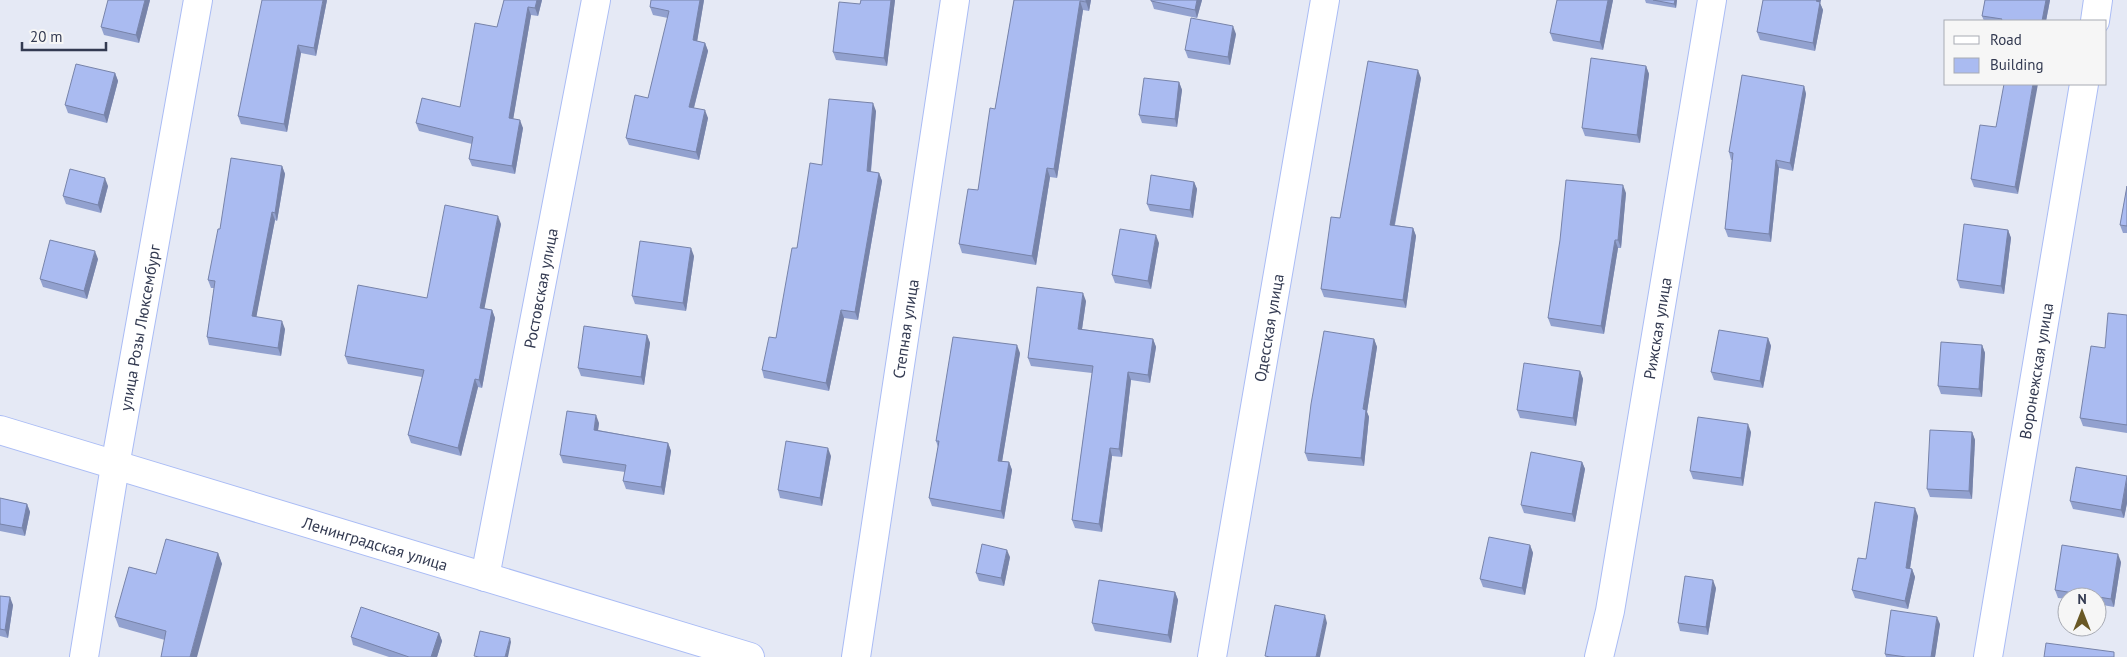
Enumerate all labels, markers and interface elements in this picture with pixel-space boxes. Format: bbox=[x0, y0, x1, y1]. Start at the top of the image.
scale bar bbox=[22, 20, 106, 52]
legend bbox=[1944, 20, 2107, 85]
text: 20 m bbox=[30, 27, 63, 46]
text: Road bbox=[1990, 30, 2022, 49]
text: Building bbox=[1990, 55, 2044, 74]
street label: Ростовская улица bbox=[519, 226, 562, 350]
street label: улица Розы Люксембург bbox=[115, 243, 164, 412]
street label: Одесская улица bbox=[1249, 272, 1288, 383]
street label: Рижская улица bbox=[1639, 276, 1676, 381]
street label: Степная улица bbox=[888, 278, 923, 380]
street label: Воронежская улица bbox=[2015, 301, 2057, 441]
street label: Ленинградская улица bbox=[299, 512, 450, 575]
north arrow bbox=[2057, 587, 2107, 637]
text: N bbox=[2077, 590, 2087, 608]

